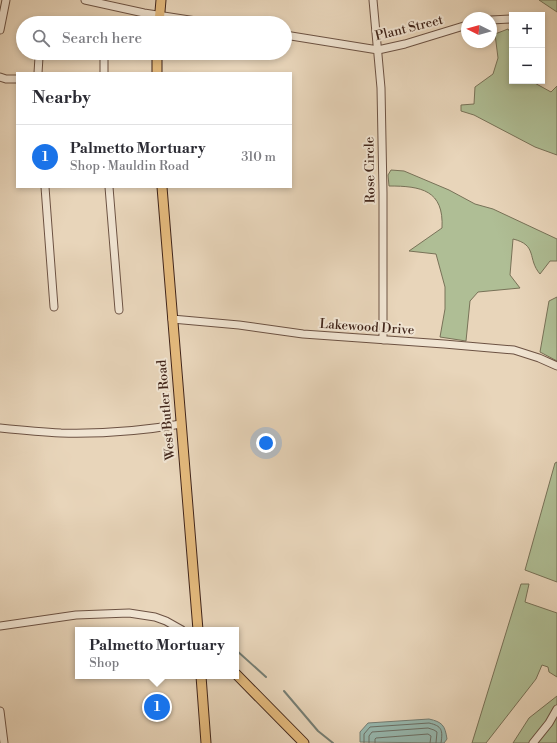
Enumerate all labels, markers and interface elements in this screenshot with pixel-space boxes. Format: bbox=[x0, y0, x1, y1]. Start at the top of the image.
street label: Plant Street bbox=[373, 12, 445, 44]
north arrow bbox=[461, 12, 497, 48]
map controls bbox=[509, 12, 545, 84]
button: + bbox=[509, 12, 545, 48]
search box bbox=[16, 16, 292, 60]
icon: search bbox=[30, 27, 52, 49]
text: Search here bbox=[62, 29, 142, 48]
button: − bbox=[509, 48, 545, 84]
text: Nearby bbox=[32, 87, 91, 109]
street label: Rose Circle bbox=[361, 136, 379, 203]
text: Palmetto Mortuary bbox=[70, 139, 205, 158]
text: 1 bbox=[42, 149, 48, 165]
text: 310 m bbox=[241, 149, 276, 165]
text: Shop · Mauldin Road bbox=[70, 158, 189, 174]
street label: Lakewood Drive bbox=[319, 316, 415, 338]
street label: West Butler Road bbox=[154, 359, 178, 462]
your location bbox=[256, 433, 276, 453]
popup bbox=[75, 627, 239, 679]
text: Palmetto Mortuary bbox=[89, 636, 225, 655]
text: Shop bbox=[89, 655, 119, 671]
pin: 1 bbox=[144, 692, 170, 722]

